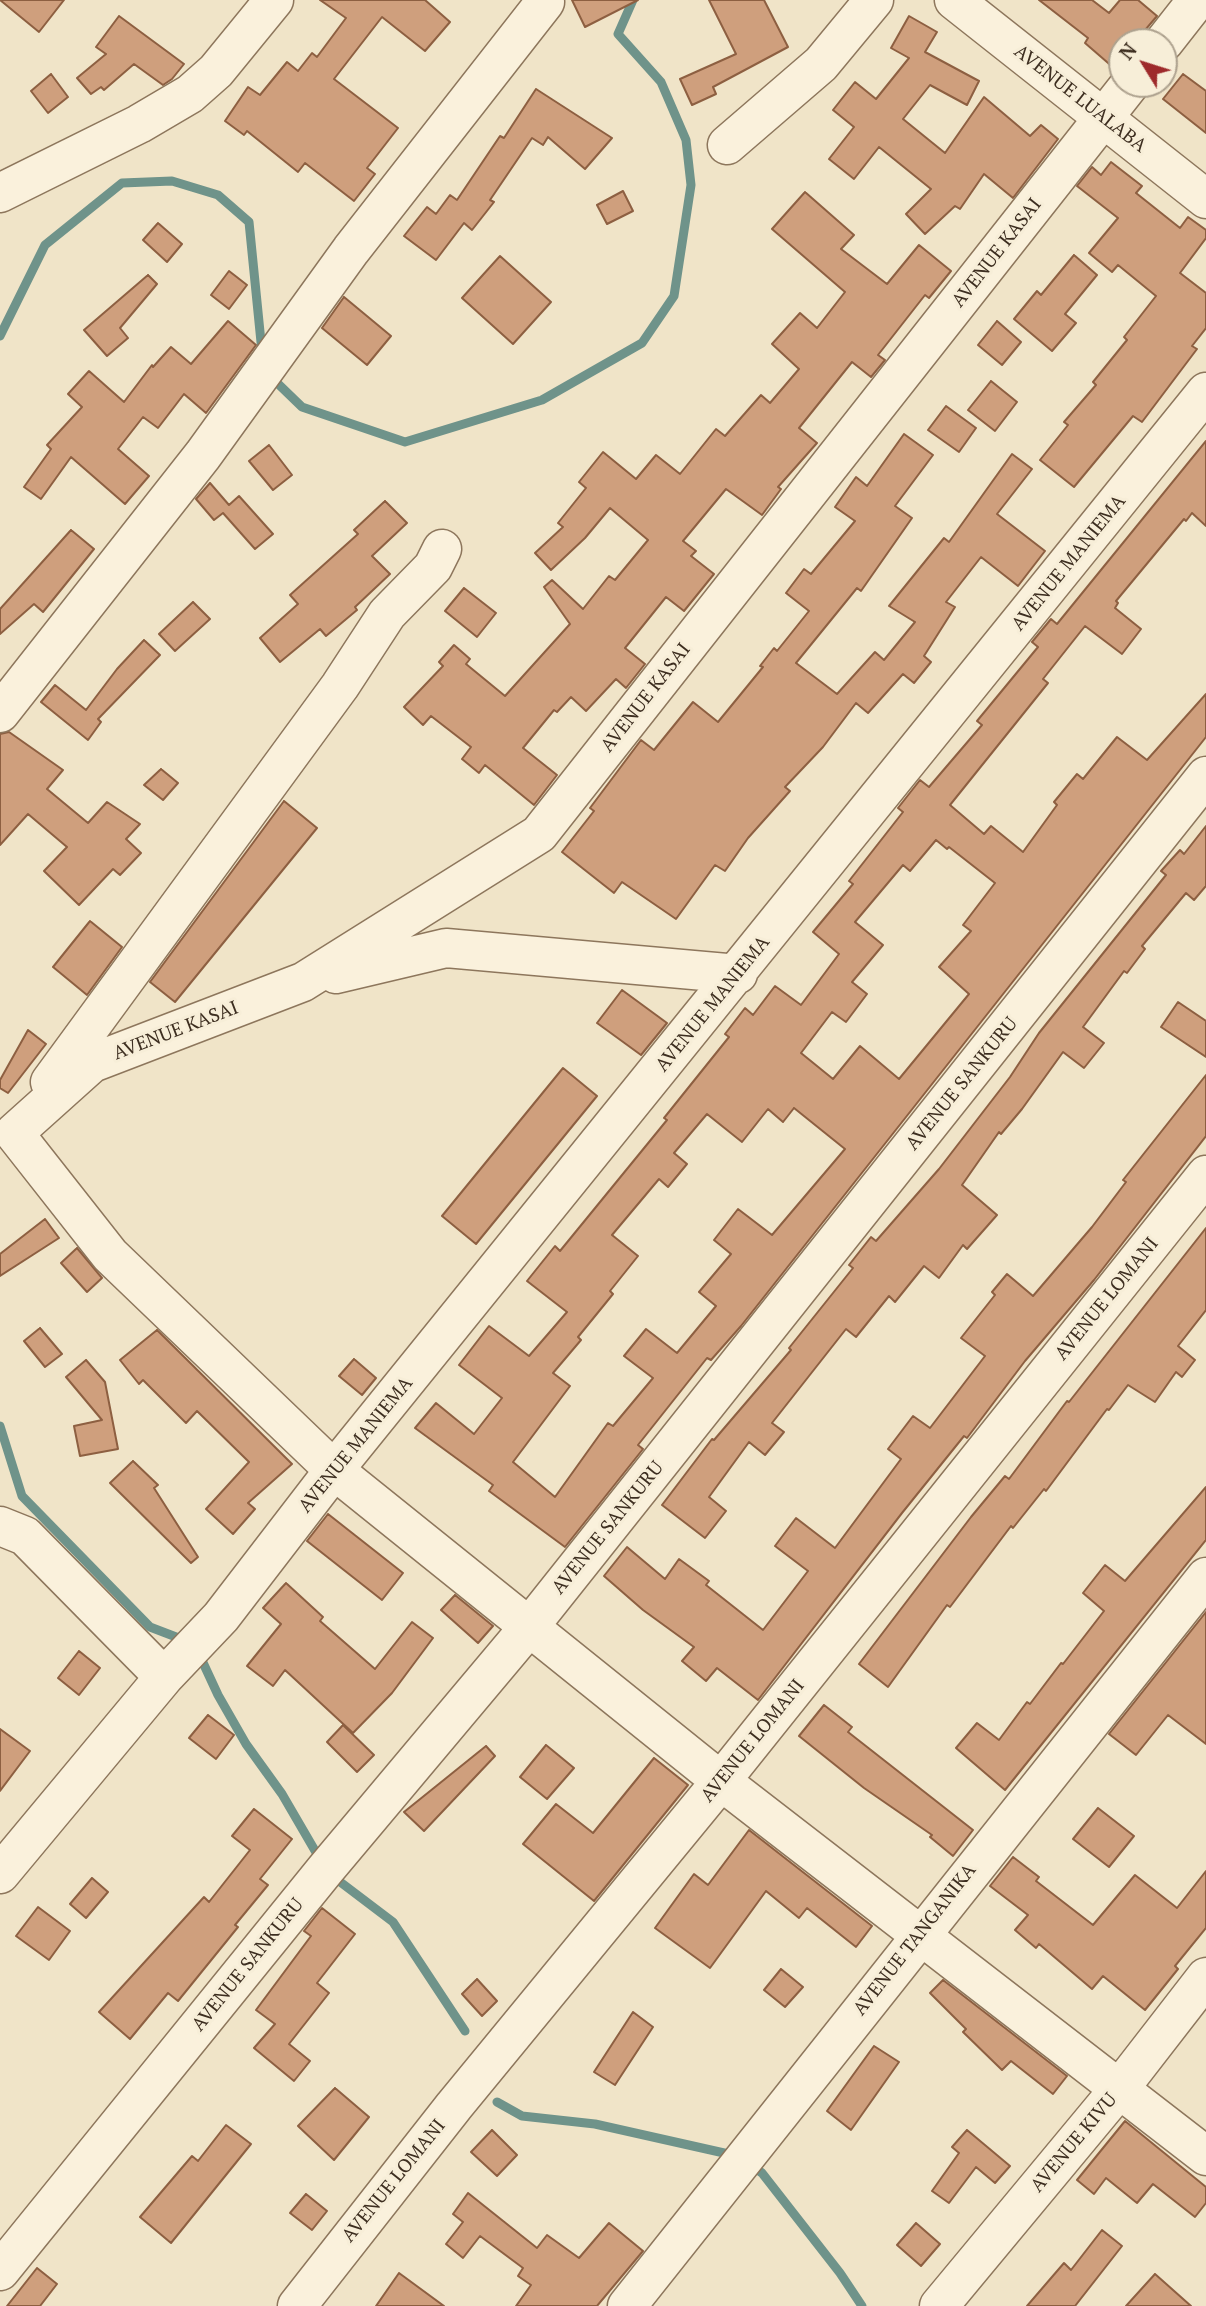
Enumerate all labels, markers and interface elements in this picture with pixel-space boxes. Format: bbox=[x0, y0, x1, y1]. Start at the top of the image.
north arrow bbox=[1108, 28, 1178, 98]
street label: AVENUE LUALABA bbox=[1009, 40, 1151, 158]
street label: AVENUE KASAI bbox=[947, 194, 1047, 312]
street label: AVENUE MANIEMA bbox=[1007, 491, 1131, 635]
street label: AVENUE KASAI bbox=[596, 639, 696, 757]
street label: AVENUE MANIEMA bbox=[651, 932, 775, 1076]
street label: AVENUE KASAI bbox=[110, 997, 242, 1065]
street label: AVENUE SANKURU bbox=[901, 1013, 1023, 1155]
street label: AVENUE LOMANI bbox=[1050, 1233, 1164, 1365]
street label: AVENUE MANIEMA bbox=[294, 1373, 418, 1517]
street label: AVENUE SANKURU bbox=[547, 1457, 669, 1599]
street label: AVENUE LOMANI bbox=[696, 1675, 810, 1807]
street label: AVENUE TANGANIKA bbox=[849, 1860, 981, 2020]
street label: AVENUE SANKURU bbox=[187, 1894, 309, 2036]
street label: AVENUE KIVU bbox=[1026, 2089, 1122, 2197]
street label: AVENUE LOMANI bbox=[337, 2115, 451, 2247]

